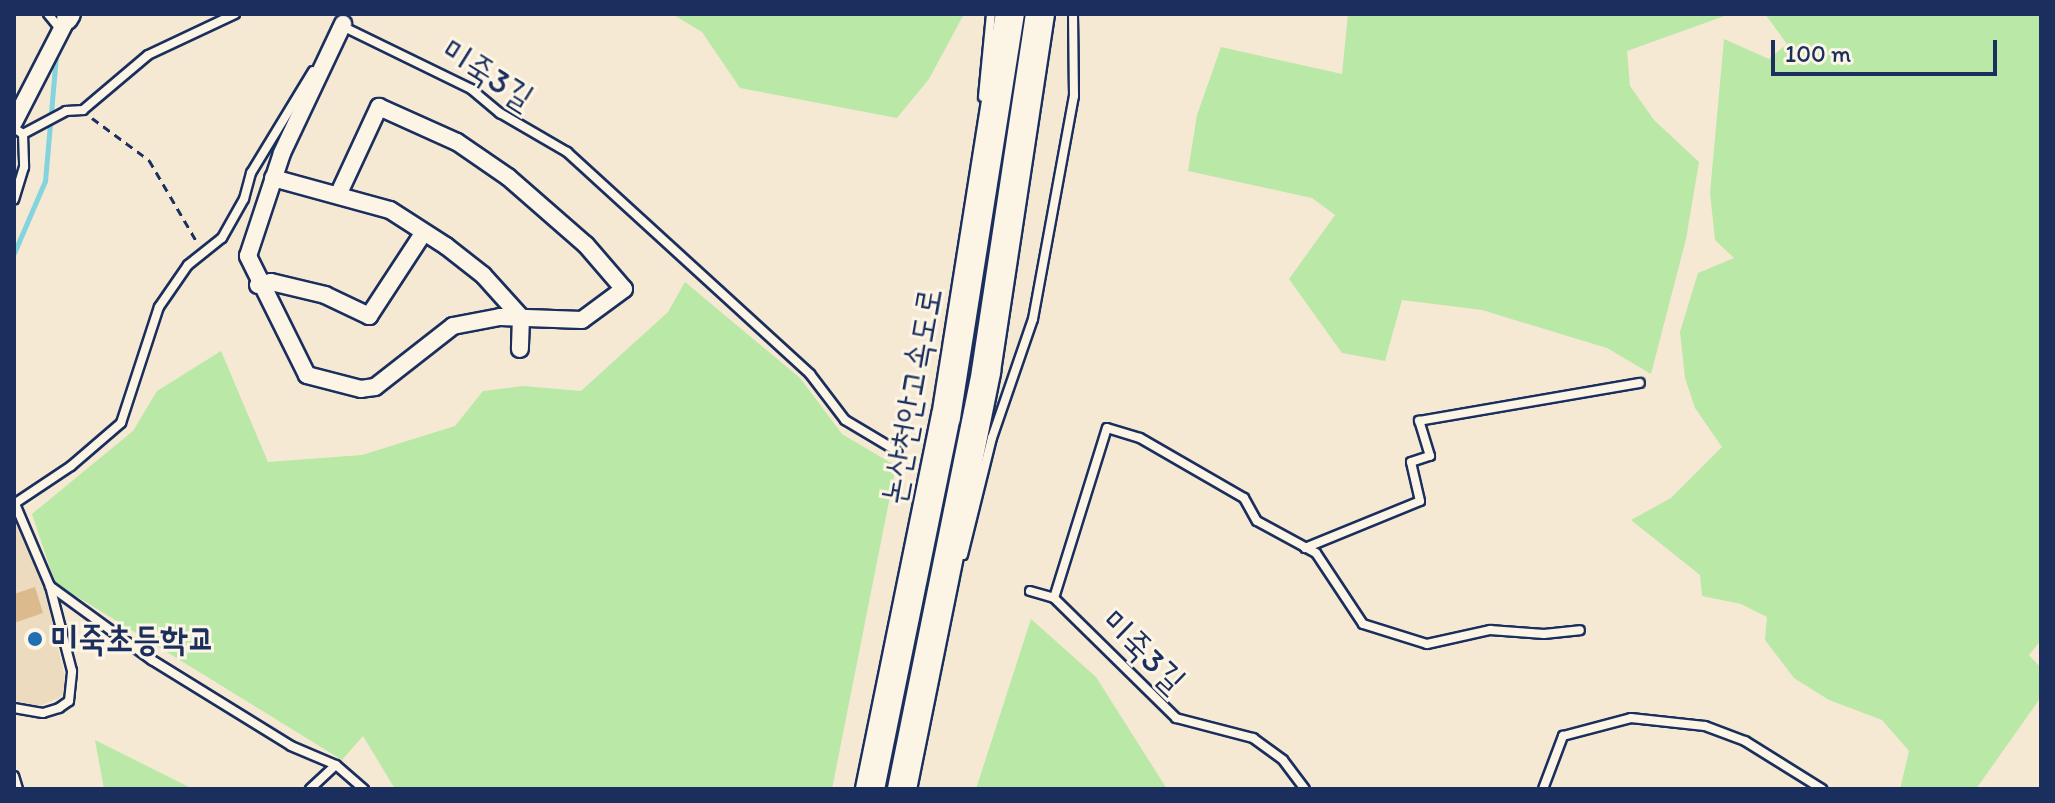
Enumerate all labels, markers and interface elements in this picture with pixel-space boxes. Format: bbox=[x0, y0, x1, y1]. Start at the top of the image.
scale bar bbox=[1775, 24, 2001, 74]
street label: 미죽3길 bbox=[435, 30, 541, 118]
text: 100 m bbox=[1785, 39, 1851, 68]
street label: 논산천안고속도로 bbox=[872, 285, 950, 507]
street label: 미죽3길 bbox=[1094, 601, 1194, 701]
place label: 미죽초등학교 bbox=[51, 619, 215, 659]
marker: 미죽초등학교 bbox=[26, 630, 44, 648]

